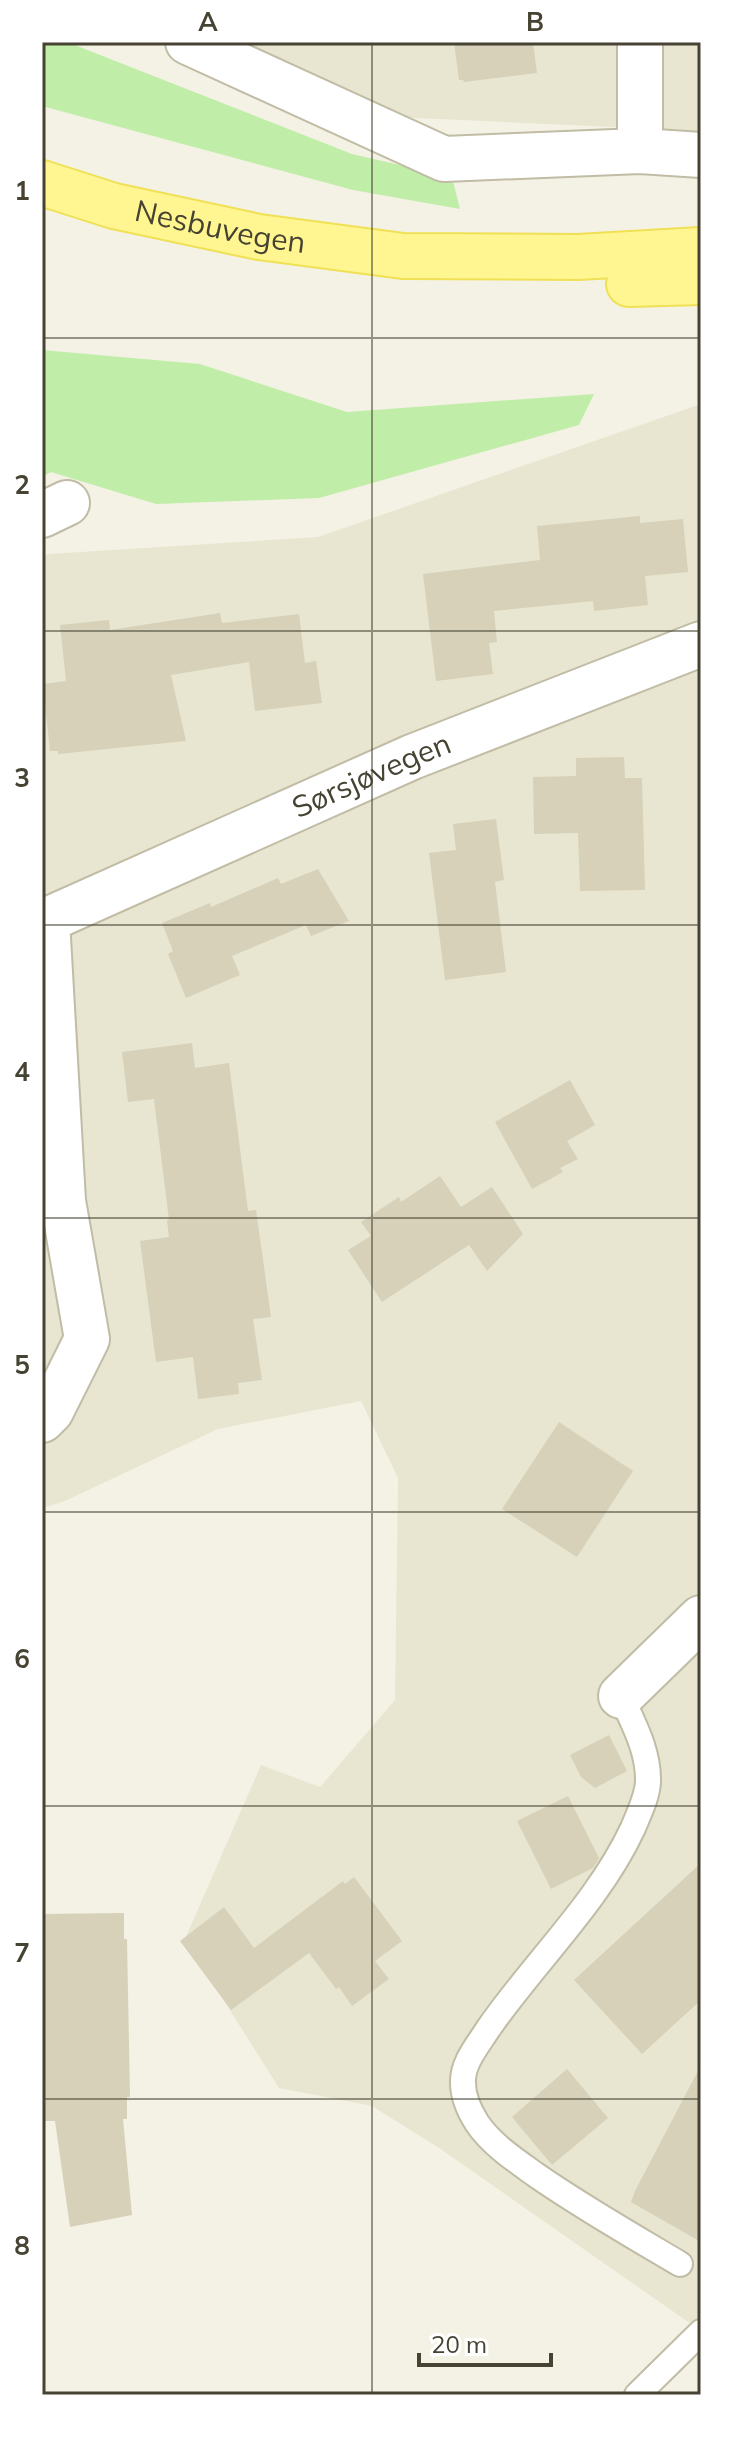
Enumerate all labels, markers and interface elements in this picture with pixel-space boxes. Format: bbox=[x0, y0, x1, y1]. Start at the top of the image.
text: A bbox=[198, 5, 218, 38]
text: B bbox=[526, 5, 544, 38]
text: 1 bbox=[14, 174, 30, 207]
street label: Nesbuvegen bbox=[132, 191, 308, 261]
text: 2 bbox=[14, 468, 30, 501]
street label: Sørsjøvegen bbox=[286, 724, 456, 826]
text: 3 bbox=[14, 761, 30, 794]
text: 4 bbox=[14, 1055, 30, 1088]
text: 5 bbox=[14, 1348, 30, 1381]
text: 6 bbox=[14, 1642, 30, 1675]
text: 7 bbox=[14, 1936, 30, 1969]
text: 8 bbox=[14, 2229, 30, 2262]
scale bar bbox=[419, 2317, 551, 2367]
text: 20 m bbox=[431, 2329, 487, 2359]

